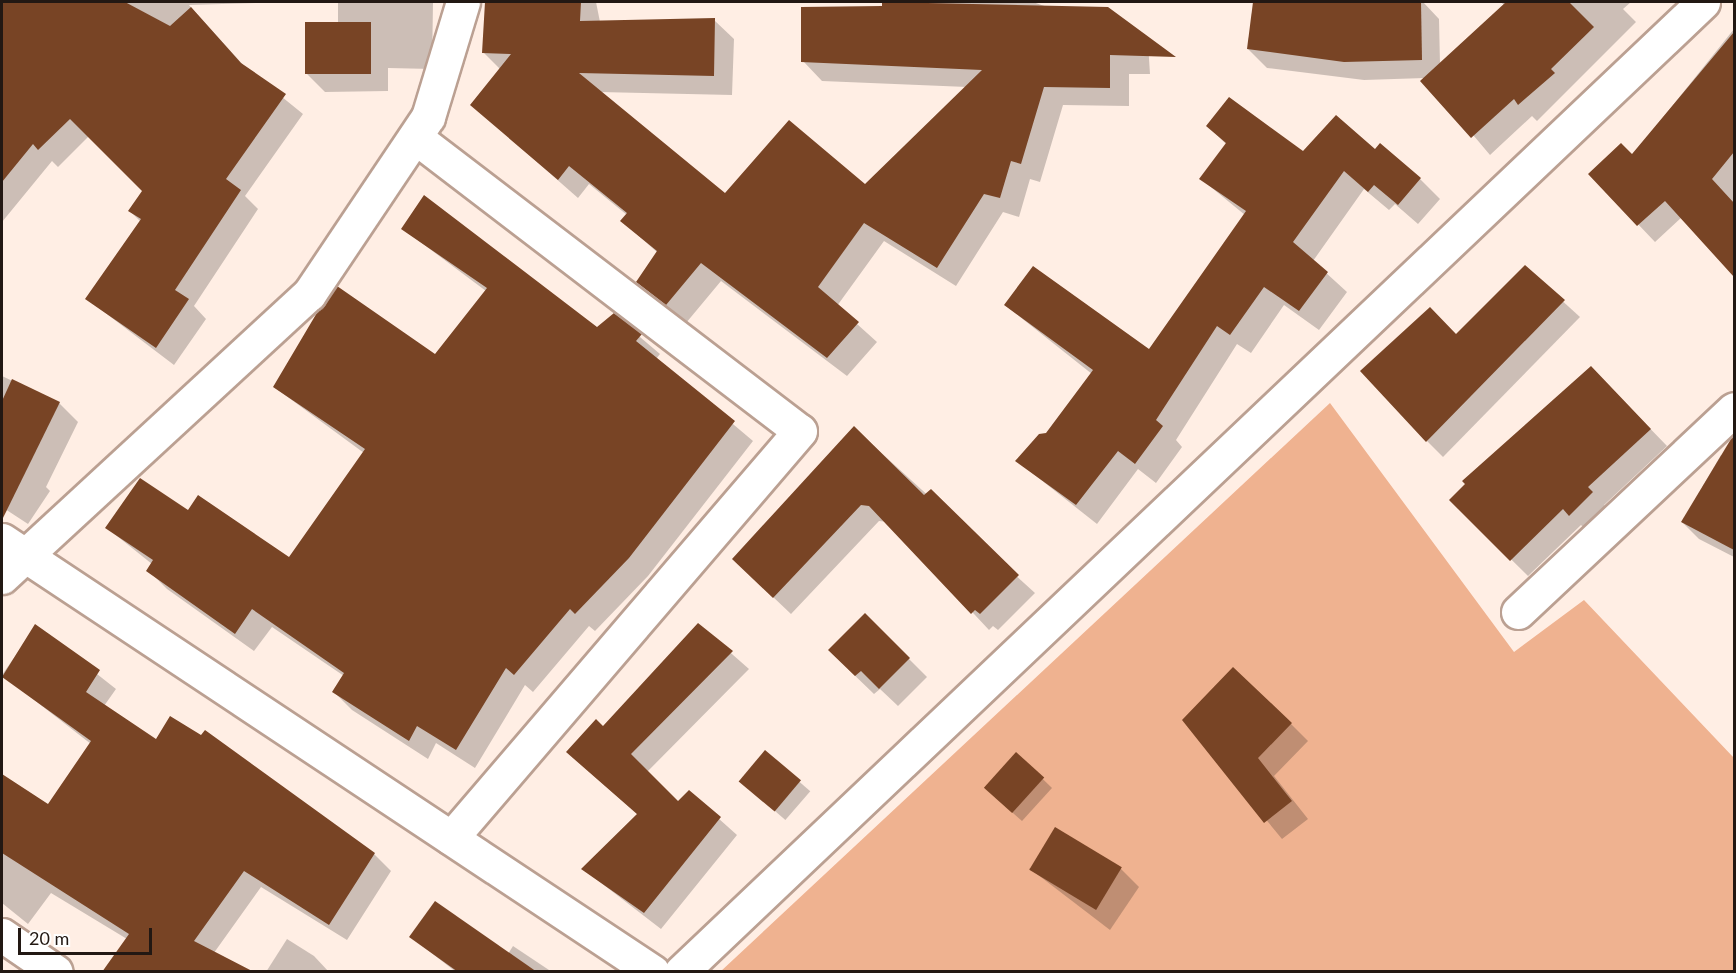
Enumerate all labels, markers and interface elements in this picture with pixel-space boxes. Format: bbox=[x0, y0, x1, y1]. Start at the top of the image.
scale bar bbox=[21, 916, 154, 954]
text: 20 m bbox=[29, 927, 69, 949]

